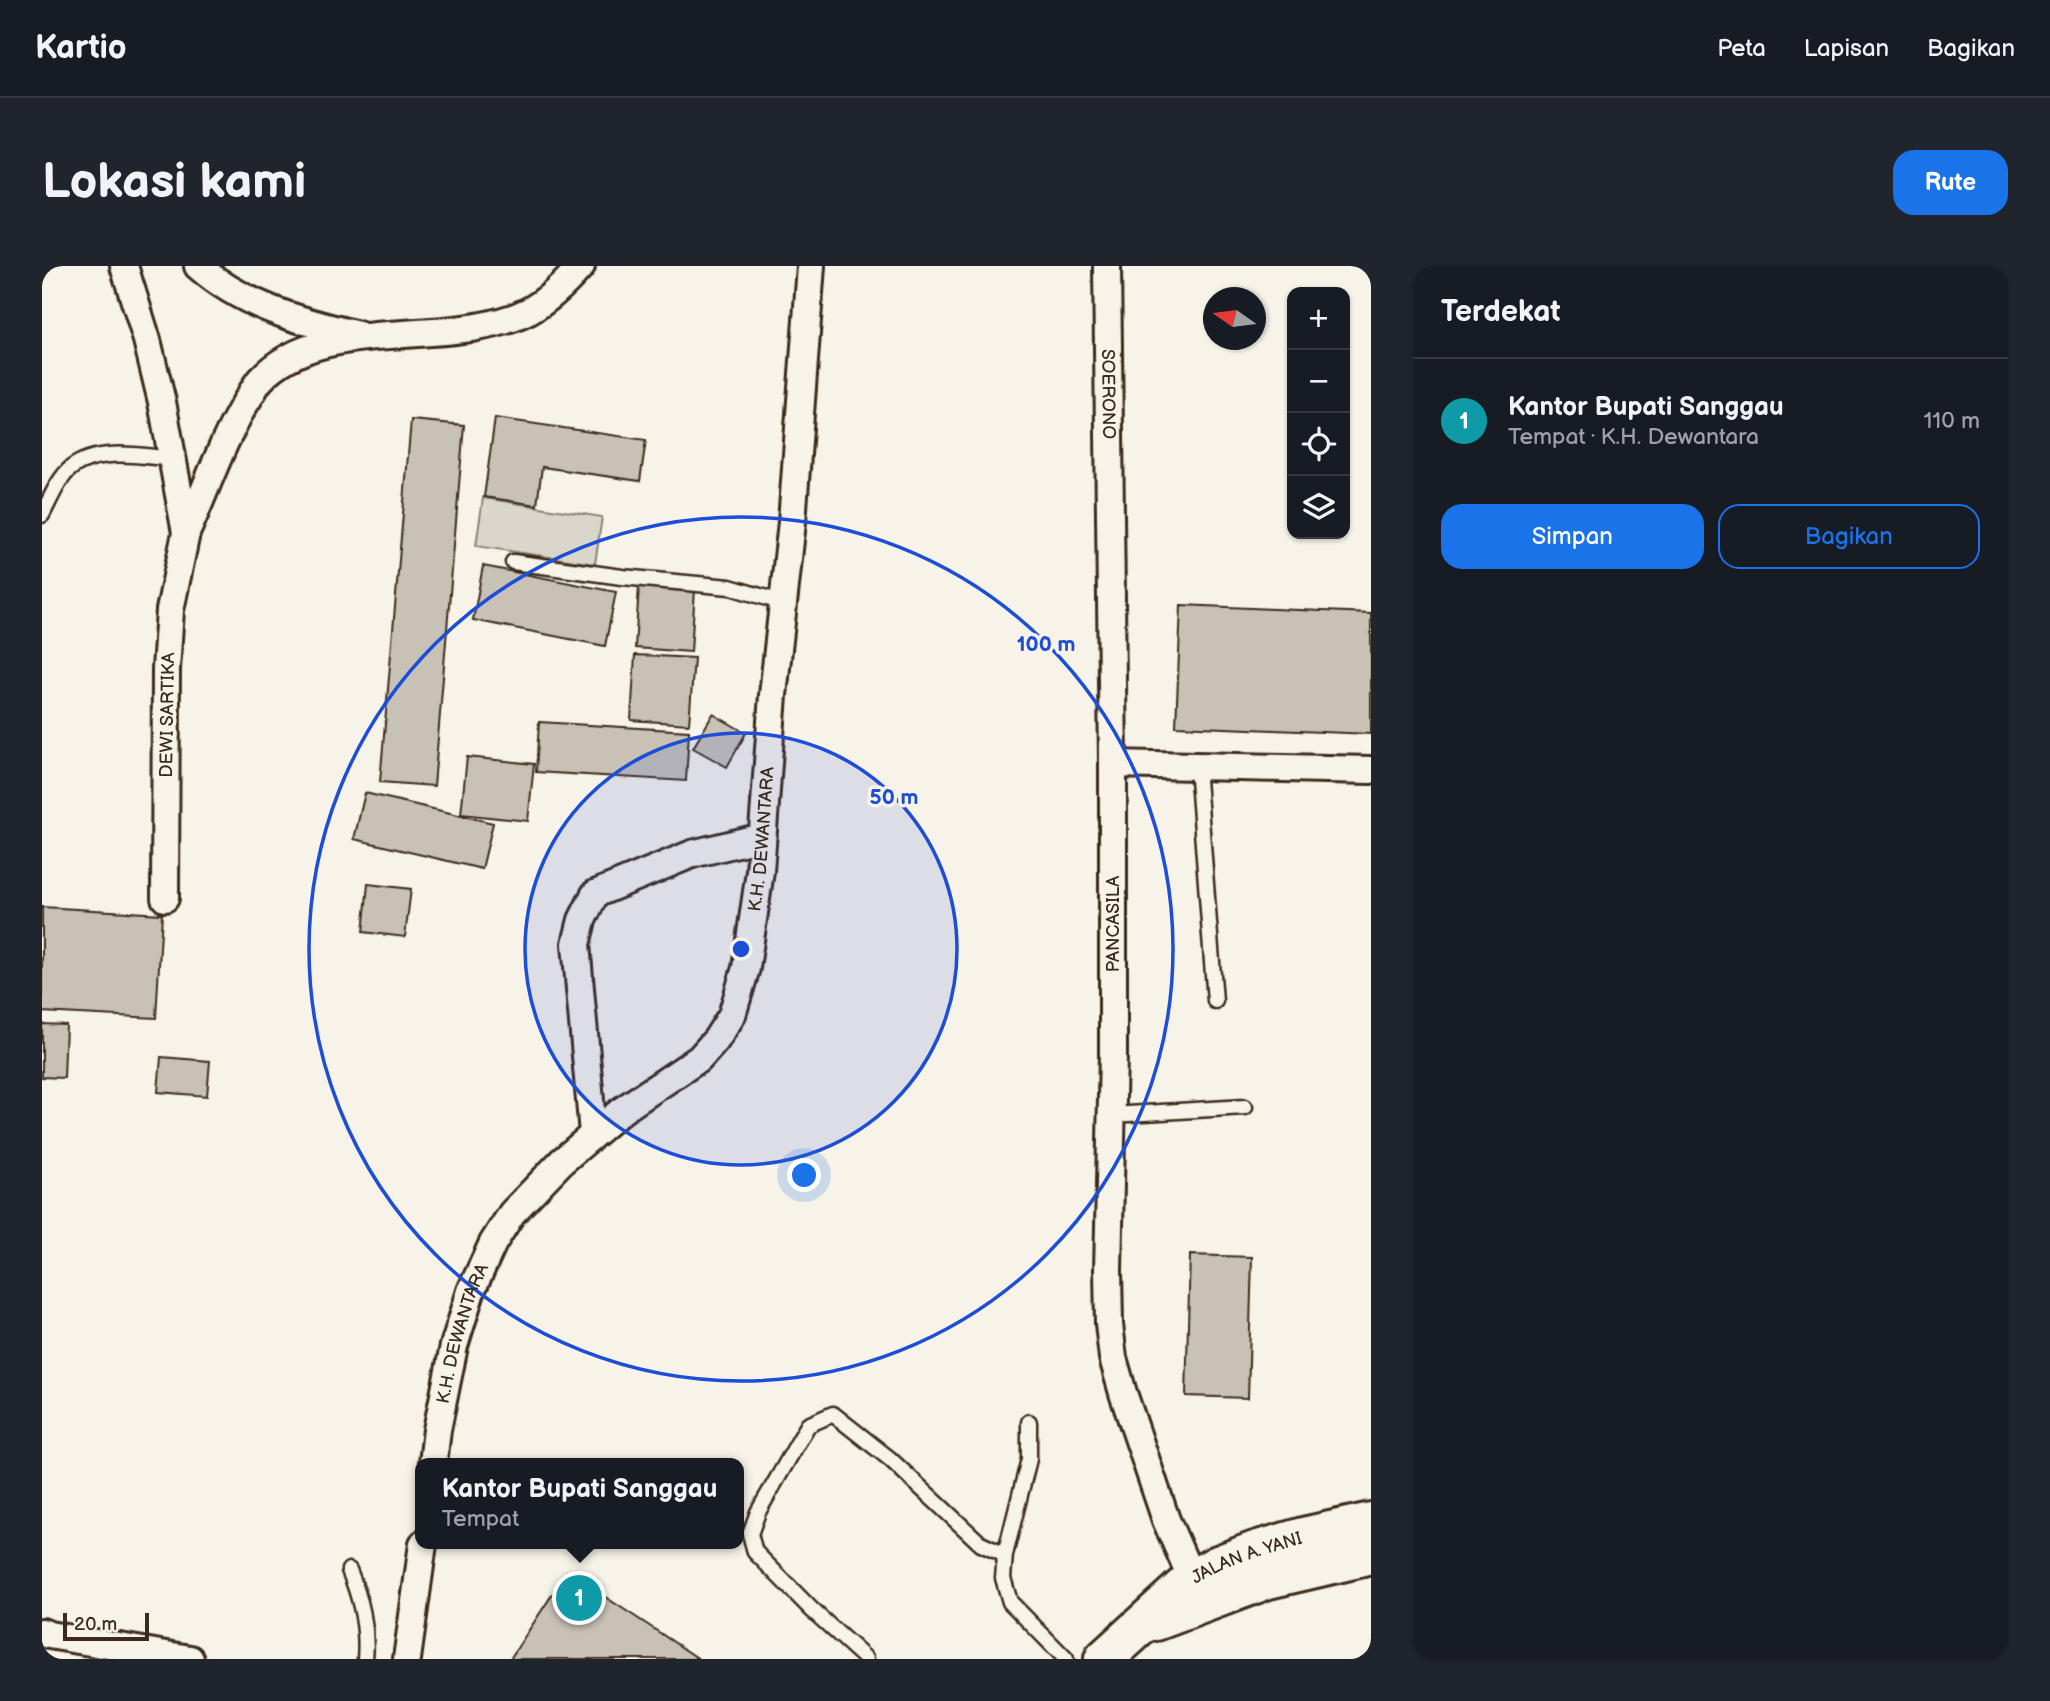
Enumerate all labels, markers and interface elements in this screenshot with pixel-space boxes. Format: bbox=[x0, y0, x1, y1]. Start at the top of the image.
text: Kartio bbox=[35, 28, 127, 68]
text: Peta bbox=[1717, 34, 1766, 63]
text: Lapisan bbox=[1804, 34, 1889, 63]
text: Bagikan bbox=[1927, 34, 2015, 63]
button: Rute bbox=[1893, 150, 2008, 215]
text: Lokasi kami bbox=[42, 153, 306, 212]
north arrow bbox=[1203, 287, 1266, 350]
map controls bbox=[1287, 287, 1350, 539]
button: + bbox=[1287, 287, 1350, 350]
text: Terdekat bbox=[1441, 294, 1560, 330]
street label: SOERONO bbox=[1097, 349, 1119, 439]
button: − bbox=[1287, 350, 1350, 413]
text: Kantor Bupati Sanggau bbox=[1508, 392, 1784, 423]
text: 1 bbox=[1459, 407, 1469, 435]
text: 110 m bbox=[1923, 407, 1980, 435]
button: locate bbox=[1287, 413, 1350, 476]
text: Tempat · K.H. Dewantara bbox=[1508, 423, 1759, 451]
button: layers bbox=[1287, 476, 1350, 539]
button: Simpan bbox=[1441, 504, 1704, 569]
button: Bagikan bbox=[1718, 504, 1980, 569]
text: 100 m bbox=[1017, 632, 1075, 657]
street label: DEWI SARTIKA bbox=[156, 652, 179, 778]
street label: K.H. DEWANTARA bbox=[744, 766, 779, 913]
text: 50 m bbox=[870, 785, 918, 810]
street label: PANCASILA bbox=[1103, 876, 1124, 972]
centre of rings bbox=[729, 937, 753, 961]
your location bbox=[787, 1158, 821, 1192]
street label: K.H. DEWANTARA bbox=[433, 1260, 493, 1406]
popup bbox=[415, 1458, 744, 1549]
text: Kantor Bupati Sanggau bbox=[442, 1474, 717, 1505]
text: Tempat bbox=[442, 1505, 519, 1533]
street label: JALAN A. YANI bbox=[1188, 1528, 1305, 1588]
pin: 1 bbox=[556, 1572, 602, 1624]
scale bar bbox=[63, 1610, 149, 1642]
text: 20 m bbox=[74, 1613, 117, 1636]

